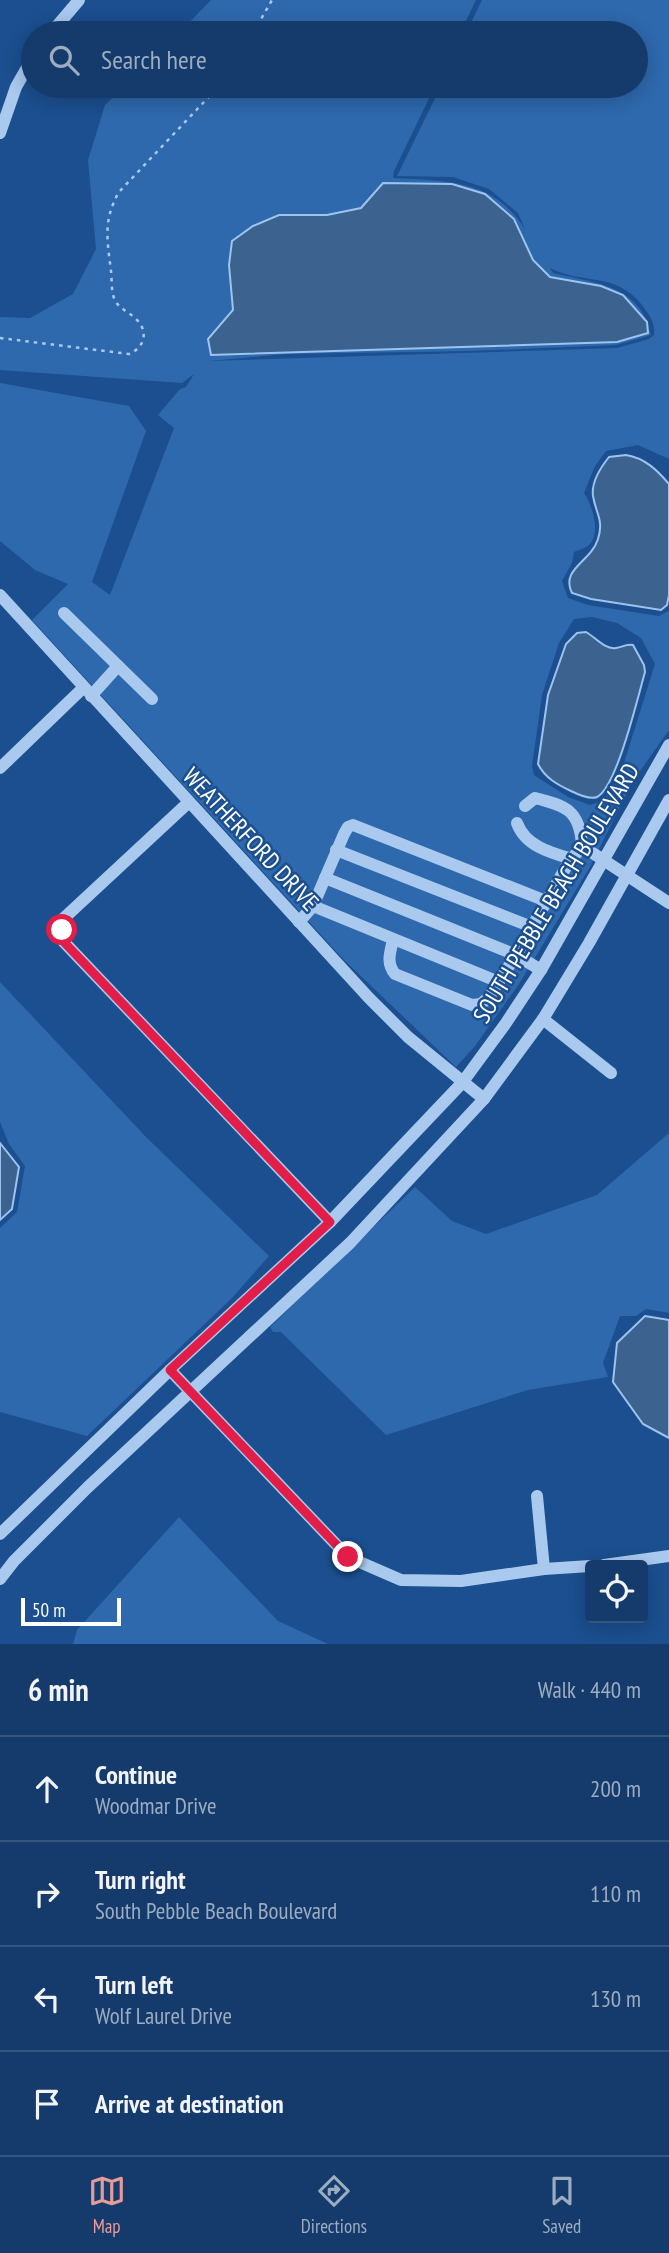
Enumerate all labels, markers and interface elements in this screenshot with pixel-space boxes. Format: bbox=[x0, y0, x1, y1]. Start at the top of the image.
search box bbox=[21, 21, 648, 98]
icon: search bbox=[45, 41, 83, 79]
text: Search here bbox=[101, 43, 207, 76]
street label: SOUTH PEBBLE BEACH BOULEVARD bbox=[466, 757, 646, 1029]
street label: WEATHERFORD DRIVE bbox=[176, 761, 326, 917]
route start bbox=[46, 914, 77, 945]
route end bbox=[332, 1541, 363, 1572]
map controls bbox=[585, 1560, 648, 1623]
button: locate bbox=[585, 1560, 648, 1623]
scale bar bbox=[21, 1595, 121, 1627]
text: 50 m bbox=[32, 1598, 66, 1622]
text: 6 min bbox=[28, 1670, 89, 1709]
text: Walk · 440 m bbox=[538, 1675, 641, 1704]
text: Continue bbox=[95, 1758, 177, 1791]
icon: ahead bbox=[28, 1770, 66, 1808]
text: 200 m bbox=[590, 1774, 641, 1803]
text: Woodmar Drive bbox=[95, 1791, 217, 1820]
text: Turn right bbox=[95, 1863, 186, 1896]
icon: right bbox=[28, 1875, 66, 1913]
text: 110 m bbox=[590, 1879, 641, 1908]
text: South Pebble Beach Boulevard bbox=[95, 1896, 337, 1925]
text: Turn left bbox=[95, 1968, 173, 2001]
icon: left bbox=[28, 1980, 66, 2018]
text: 130 m bbox=[590, 1984, 641, 2013]
text: Wolf Laurel Drive bbox=[95, 2001, 232, 2030]
icon: arrive bbox=[28, 2085, 66, 2123]
text: Arrive at destination bbox=[95, 2087, 284, 2120]
tab: Map bbox=[88, 2172, 126, 2238]
tab: Directions bbox=[301, 2172, 367, 2238]
tab: Saved bbox=[542, 2172, 581, 2238]

